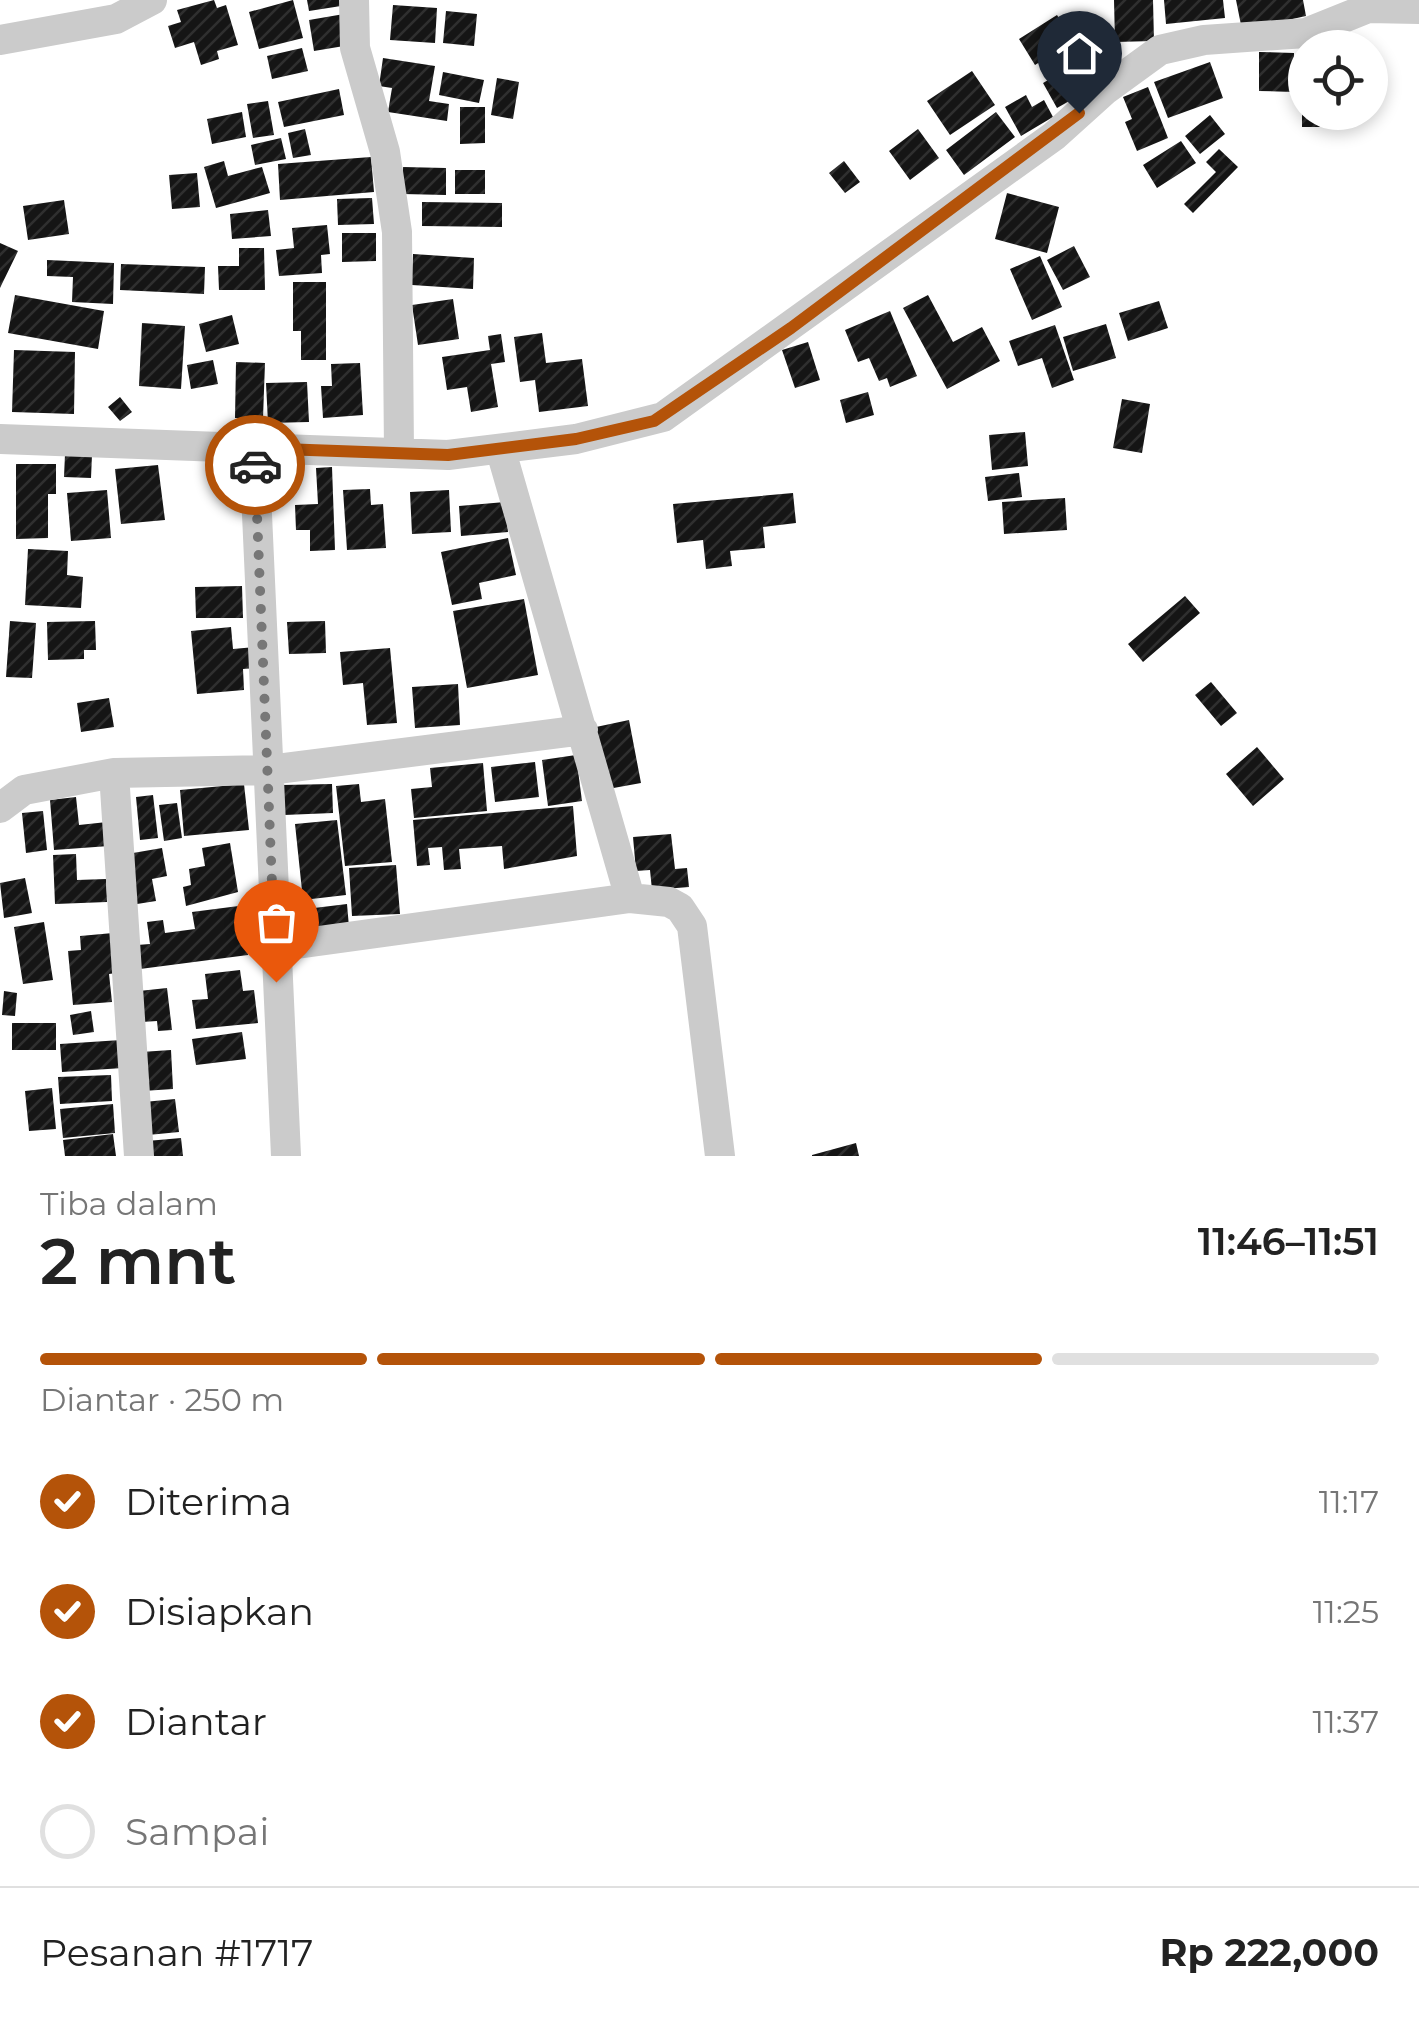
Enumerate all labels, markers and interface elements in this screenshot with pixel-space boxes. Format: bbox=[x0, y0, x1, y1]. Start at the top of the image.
pin bbox=[1037, 11, 1122, 114]
icon: home bbox=[1052, 26, 1107, 81]
map controls bbox=[1288, 30, 1388, 130]
button: locate bbox=[1288, 30, 1388, 130]
courier bbox=[205, 415, 305, 515]
icon: car bbox=[228, 438, 283, 493]
pin bbox=[234, 880, 319, 983]
icon: bag bbox=[249, 895, 304, 950]
text: Tiba dalam bbox=[40, 1184, 218, 1223]
text: 11:46–11:51 bbox=[1198, 1218, 1379, 1265]
text: 2 mnt bbox=[40, 1221, 236, 1300]
text: Diantar · 250 m bbox=[40, 1380, 284, 1419]
icon: check bbox=[40, 1474, 95, 1529]
text: Diterima bbox=[125, 1478, 292, 1525]
text: 11:17 bbox=[1319, 1482, 1379, 1521]
icon: check bbox=[40, 1584, 95, 1639]
text: Disiapkan bbox=[125, 1588, 314, 1635]
text: 11:25 bbox=[1313, 1592, 1379, 1631]
icon: check bbox=[40, 1694, 95, 1749]
text: Diantar bbox=[125, 1698, 267, 1745]
text: 11:37 bbox=[1313, 1702, 1379, 1741]
text: Sampai bbox=[125, 1808, 269, 1855]
text: Pesanan #1717 bbox=[40, 1929, 314, 1976]
text: Rp 222,000 bbox=[1160, 1929, 1379, 1976]

